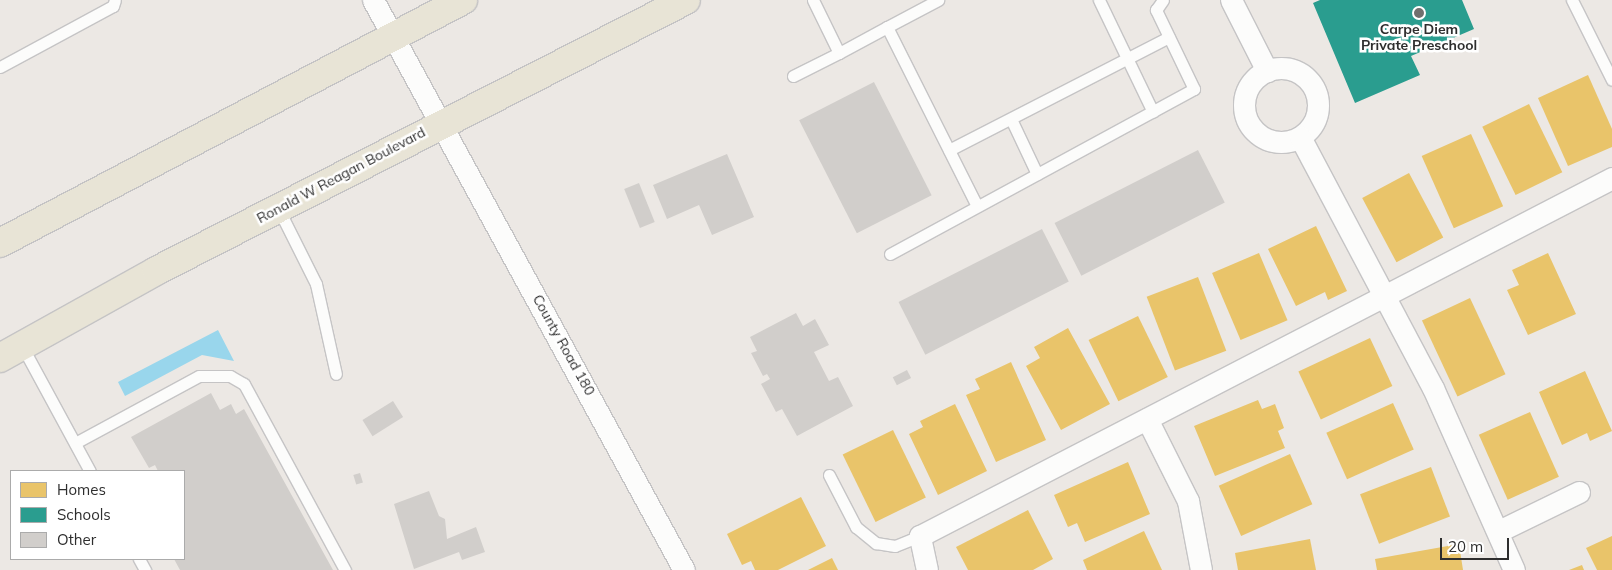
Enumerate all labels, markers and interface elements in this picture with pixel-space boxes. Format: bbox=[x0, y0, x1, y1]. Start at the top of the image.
marker: Carpe Diem Private Preschool bbox=[1413, 7, 1425, 19]
place label: Carpe Diem Private Preschool bbox=[1361, 21, 1477, 54]
street label: Ronald W Reagan Boulevard bbox=[254, 123, 428, 227]
street label: County Road 180 bbox=[529, 292, 599, 398]
legend bbox=[10, 470, 185, 560]
text: Homes bbox=[57, 480, 106, 499]
text: Schools bbox=[57, 505, 111, 524]
scale bar bbox=[1442, 528, 1511, 560]
text: Other bbox=[57, 530, 96, 549]
text: 20 m bbox=[1448, 537, 1483, 556]

